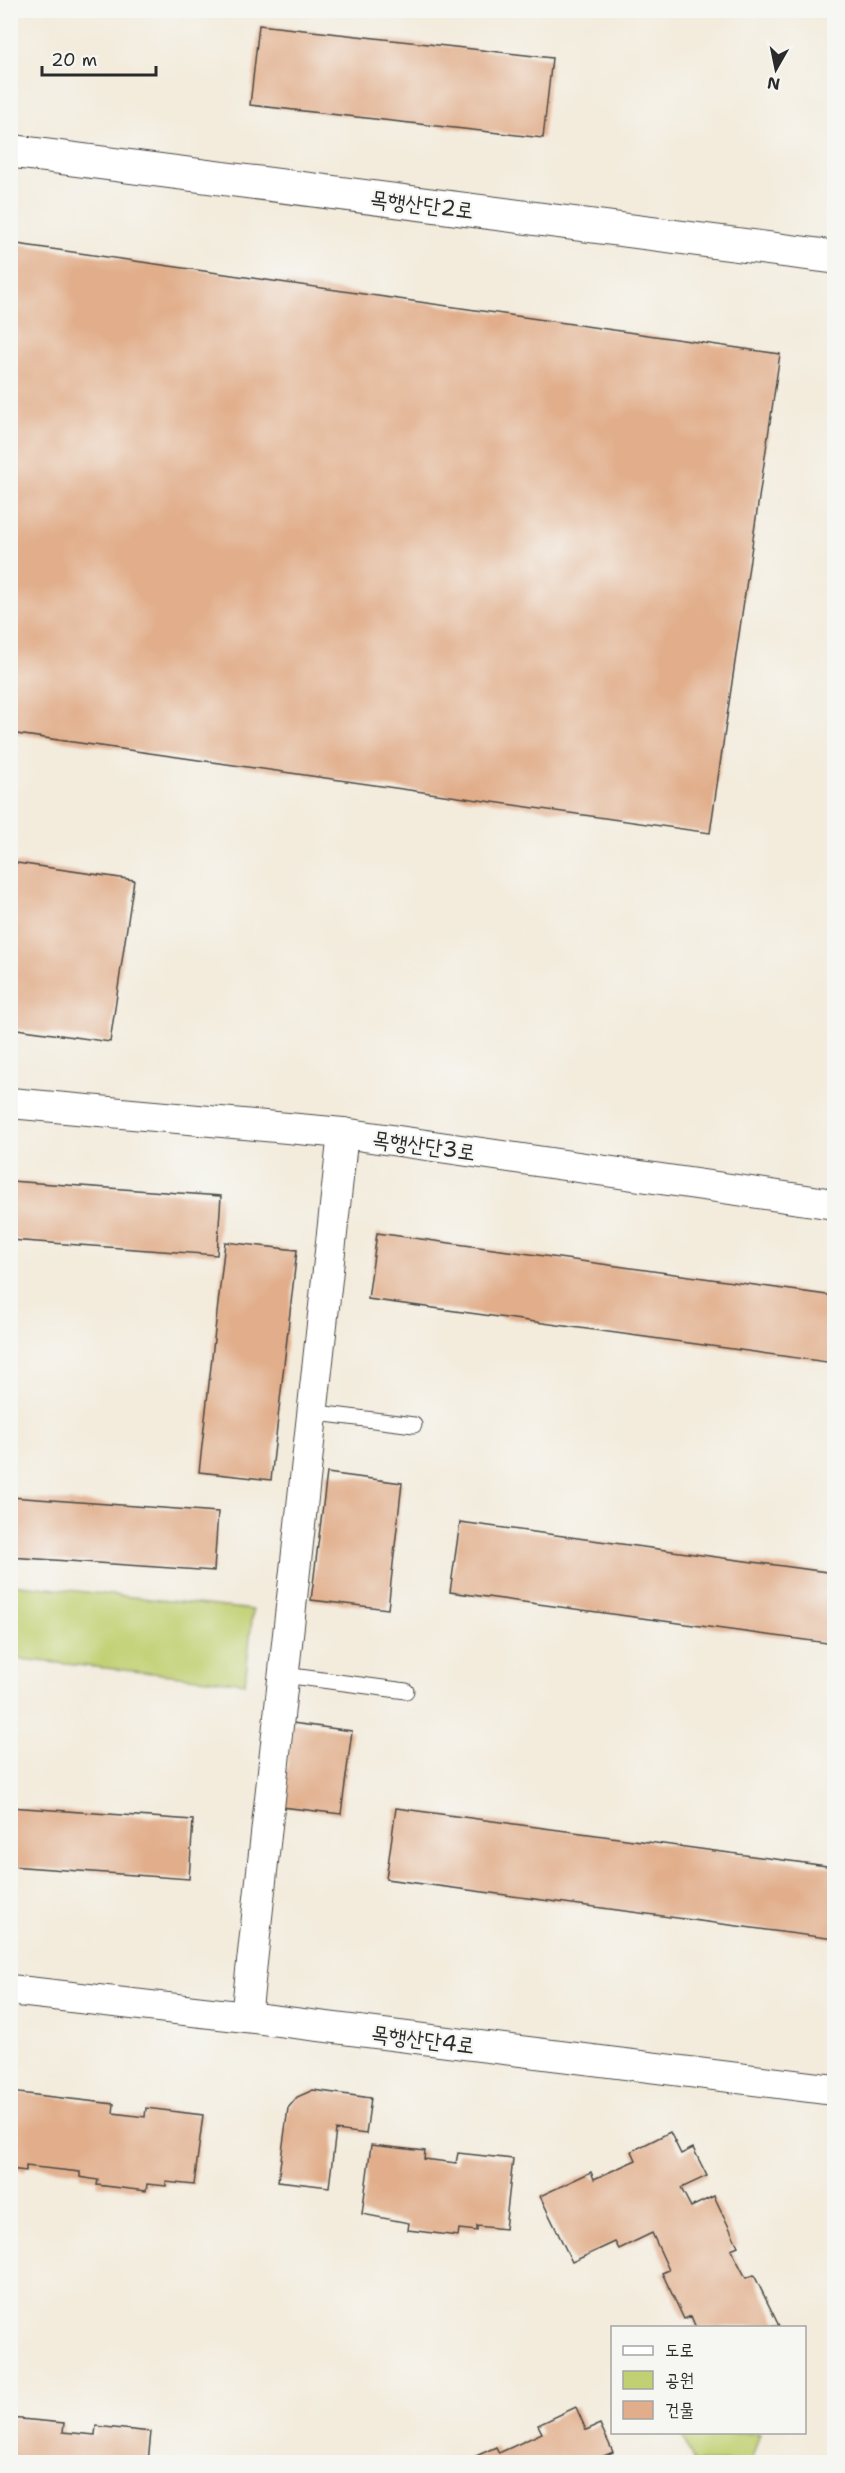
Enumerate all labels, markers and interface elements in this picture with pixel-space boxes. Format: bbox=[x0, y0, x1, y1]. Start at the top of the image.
scale bar bbox=[42, 39, 156, 77]
north arrow bbox=[746, 39, 806, 99]
text: 20 m bbox=[51, 48, 97, 72]
text: N bbox=[766, 72, 782, 95]
street label: 목행산단2로 bbox=[369, 184, 475, 225]
street label: 목행산단3로 bbox=[370, 1124, 477, 1167]
street label: 목행산단4로 bbox=[370, 2019, 476, 2060]
legend bbox=[611, 2326, 806, 2434]
text: 도로 bbox=[665, 2338, 694, 2362]
text: 공원 bbox=[665, 2368, 694, 2392]
text: 건물 bbox=[665, 2398, 694, 2422]

